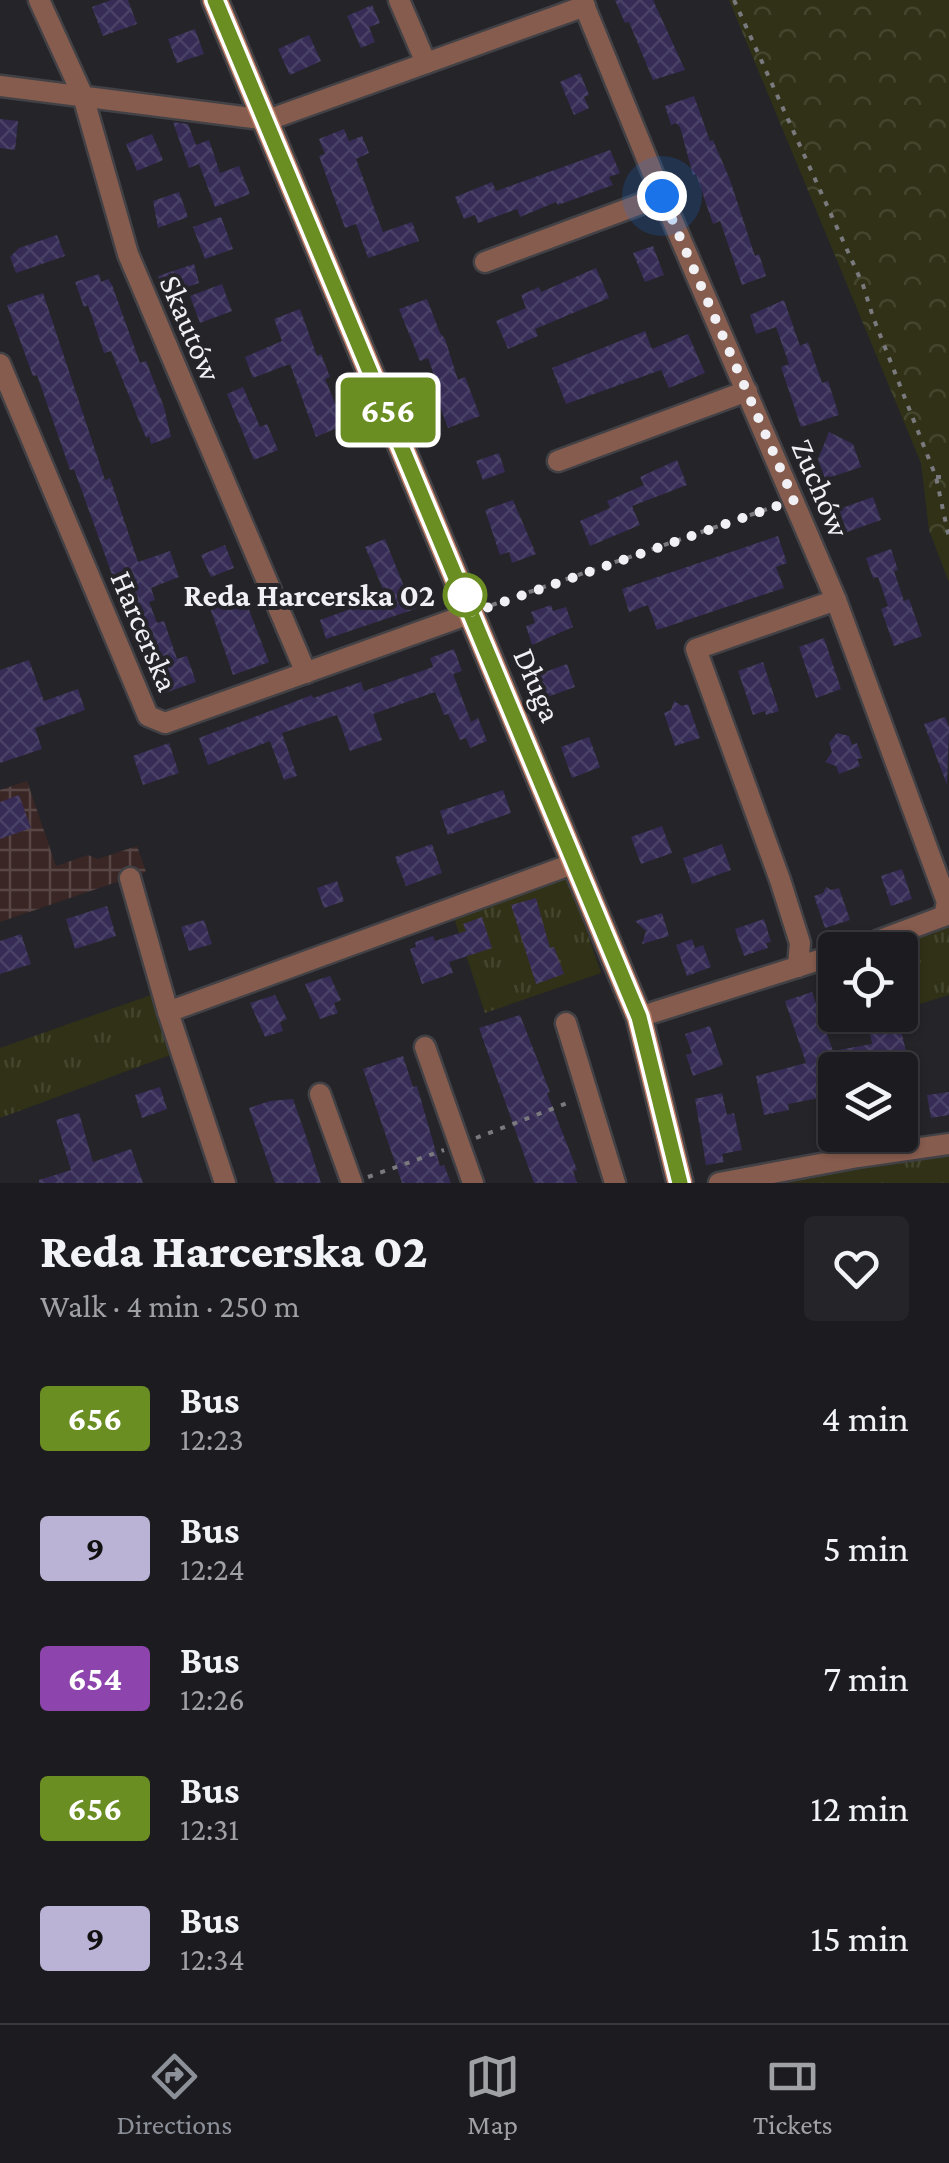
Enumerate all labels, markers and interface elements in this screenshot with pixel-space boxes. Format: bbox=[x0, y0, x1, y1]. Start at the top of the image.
your location bbox=[637, 171, 687, 221]
street label: Skautów bbox=[153, 270, 230, 387]
line badge: 656 bbox=[330, 378, 446, 442]
text: 656 bbox=[361, 391, 415, 430]
street label: Zuchów bbox=[784, 434, 858, 543]
street label: Harcerska bbox=[104, 565, 187, 697]
marker: Reda Harcerska 02 bbox=[444, 574, 486, 616]
place label: Reda Harcerska 02 bbox=[183, 577, 435, 613]
street label: Długa bbox=[506, 643, 570, 728]
map controls bbox=[818, 932, 918, 1152]
button: locate bbox=[818, 932, 918, 1032]
button: layers bbox=[818, 1052, 918, 1152]
button: heart bbox=[804, 1216, 909, 1321]
text: Reda Harcerska 02 bbox=[40, 1224, 428, 1277]
text: Walk · 4 min · 250 m bbox=[40, 1288, 300, 1324]
text: Bus bbox=[180, 1379, 239, 1421]
text: 4 min bbox=[822, 1397, 909, 1439]
text: 656 bbox=[68, 1399, 122, 1438]
text: 12:23 bbox=[180, 1421, 244, 1457]
text: Bus bbox=[180, 1509, 239, 1551]
text: 5 min bbox=[823, 1527, 909, 1569]
text: 9 bbox=[85, 1529, 105, 1568]
text: 12:24 bbox=[180, 1551, 245, 1587]
text: Bus bbox=[180, 1639, 239, 1681]
text: 7 min bbox=[823, 1657, 909, 1699]
text: 654 bbox=[68, 1659, 122, 1698]
text: 12:26 bbox=[180, 1681, 245, 1717]
text: Bus bbox=[180, 1769, 239, 1811]
text: 12 min bbox=[810, 1787, 909, 1829]
text: 656 bbox=[68, 1789, 122, 1828]
text: 12:31 bbox=[180, 1811, 239, 1847]
text: Bus bbox=[180, 1899, 239, 1941]
text: 15 min bbox=[810, 1917, 909, 1959]
text: 9 bbox=[85, 1919, 105, 1958]
text: 12:34 bbox=[180, 1941, 245, 1977]
tab: Directions bbox=[116, 2049, 232, 2140]
tab: Map bbox=[465, 2049, 520, 2140]
tab: Tickets bbox=[753, 2049, 833, 2140]

